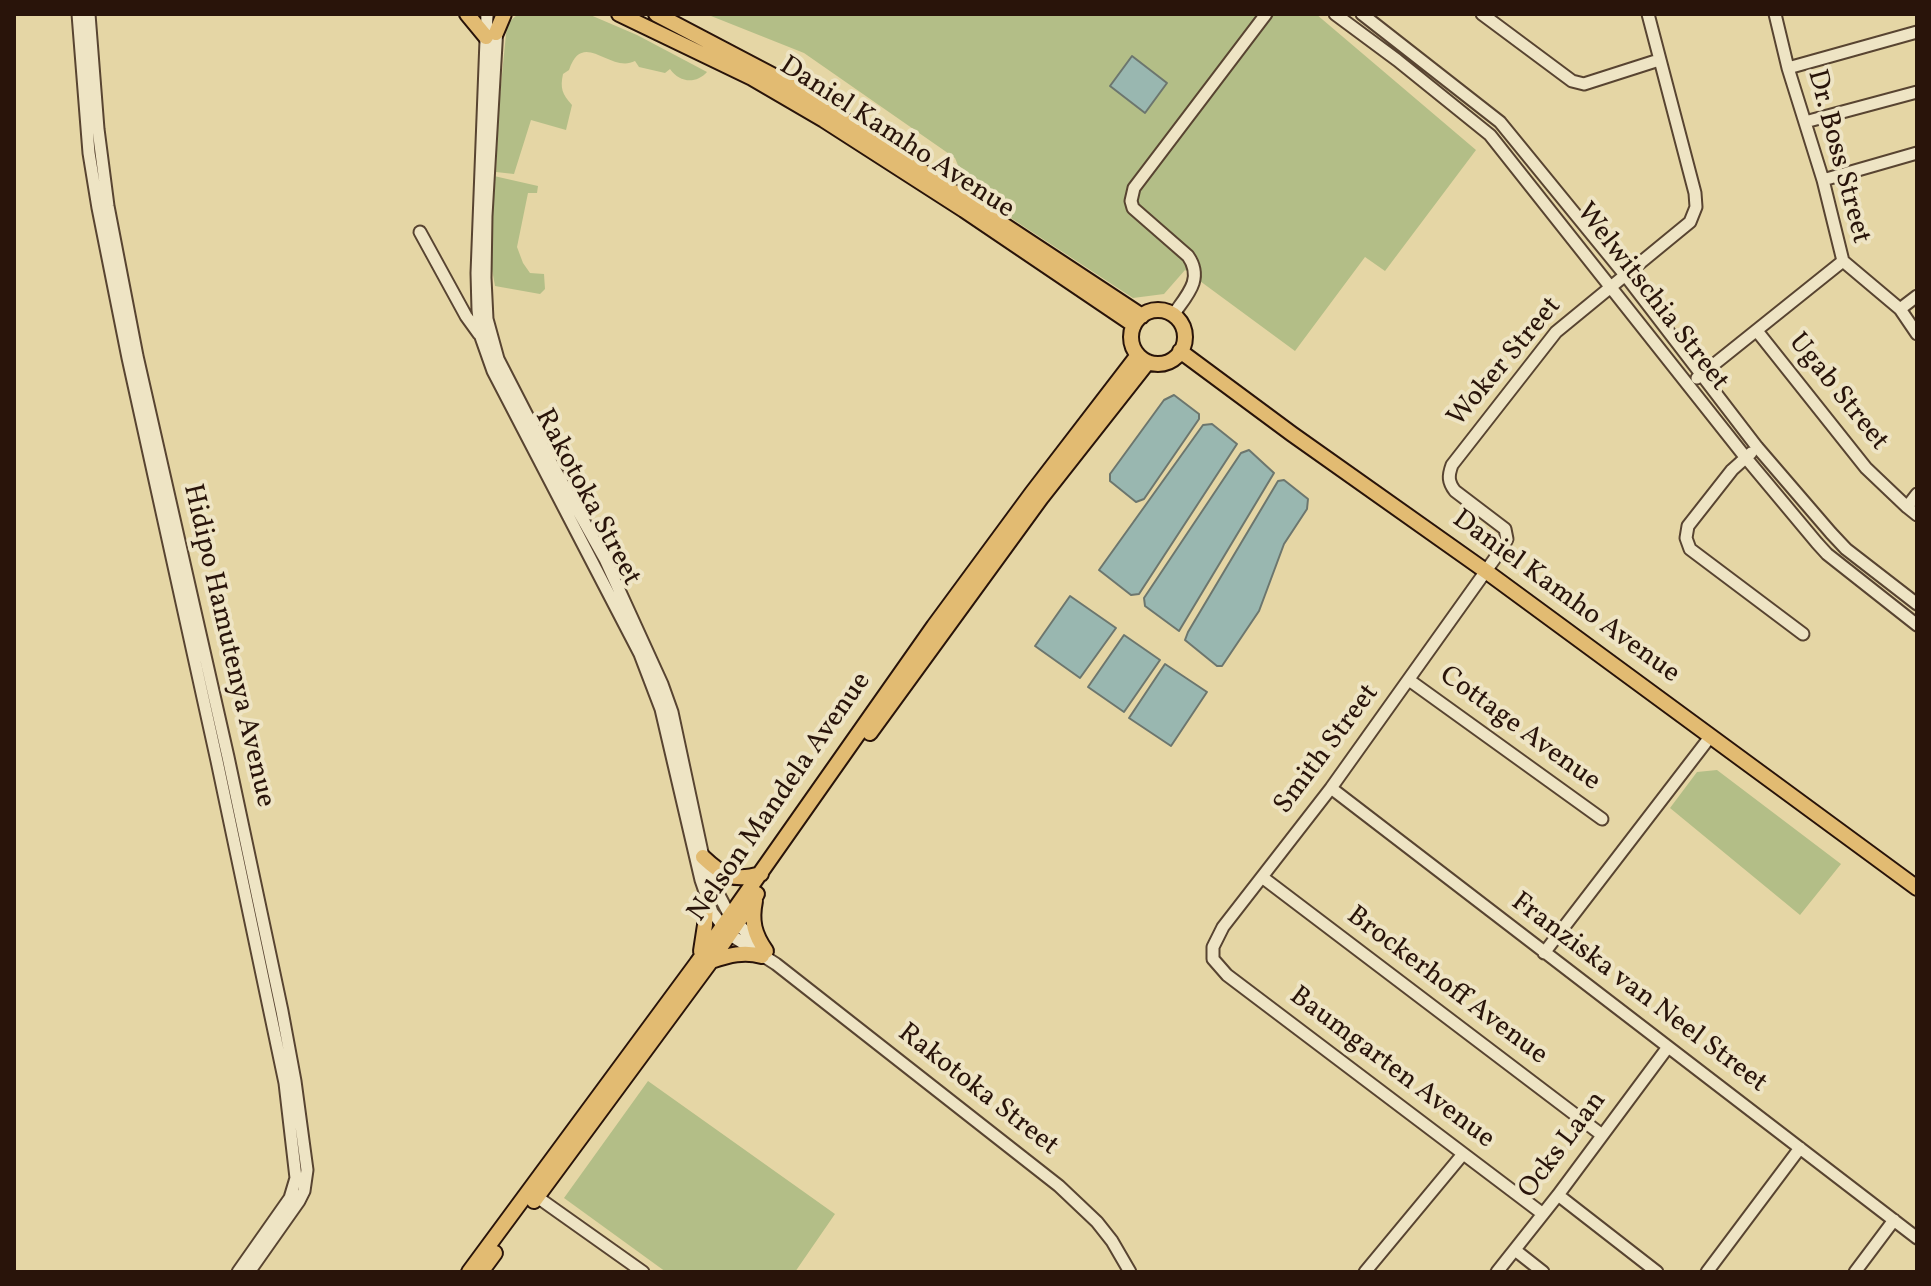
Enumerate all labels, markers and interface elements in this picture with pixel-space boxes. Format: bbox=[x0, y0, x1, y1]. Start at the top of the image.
street label: Daniel Kamho Avenue bbox=[772, 50, 1020, 228]
street label: Dr. Boss Street bbox=[1798, 66, 1876, 248]
street label: Welwitschia Street bbox=[1567, 197, 1735, 399]
street label: Woker Street bbox=[1442, 291, 1570, 435]
street label: Ugab Street bbox=[1779, 327, 1895, 459]
street label: Rakotoka Street bbox=[525, 404, 647, 592]
street label: Hidipo Hamutenya Avenue bbox=[173, 481, 281, 811]
street label: Daniel Kamho Avenue bbox=[1445, 504, 1685, 692]
street label: Cottage Avenue bbox=[1432, 660, 1606, 800]
street label: Nelson Mandela Avenue bbox=[682, 667, 880, 929]
street label: Smith Street bbox=[1268, 678, 1388, 822]
street label: Franziska van Neel Street bbox=[1503, 887, 1773, 1101]
street label: Brockerhoff Avenue bbox=[1339, 900, 1553, 1074]
street label: Baumgarten Avenue bbox=[1282, 981, 1500, 1157]
street label: Rakotoka Street bbox=[890, 1018, 1064, 1164]
street label: Ocks Laan bbox=[1513, 1086, 1615, 1206]

